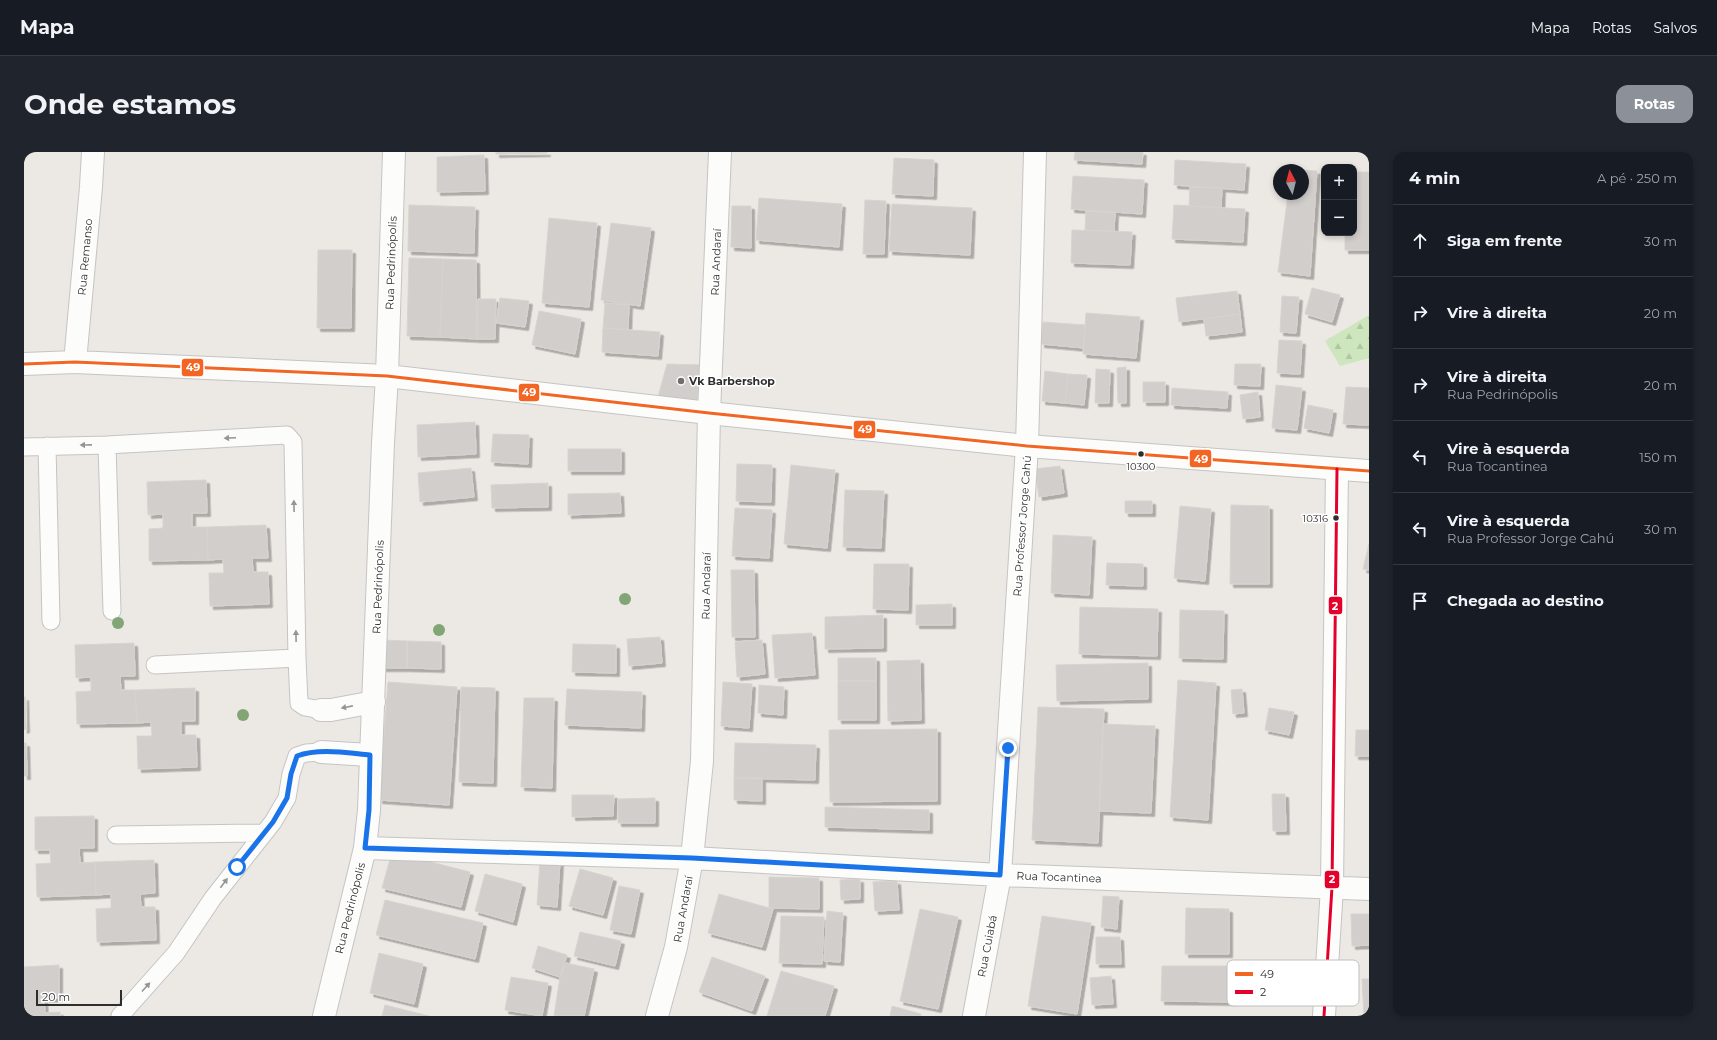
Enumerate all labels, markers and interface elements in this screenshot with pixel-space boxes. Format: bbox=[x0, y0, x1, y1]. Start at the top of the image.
text: Mapa bbox=[20, 16, 75, 39]
text: Mapa bbox=[1531, 19, 1570, 37]
text: Rotas bbox=[1592, 19, 1631, 37]
text: Salvos bbox=[1653, 19, 1697, 37]
button: Rotas bbox=[1616, 85, 1693, 123]
text: Onde estamos bbox=[24, 87, 236, 121]
north arrow bbox=[1273, 164, 1309, 200]
map controls bbox=[1321, 164, 1357, 236]
button: + bbox=[1321, 164, 1357, 200]
text: 4 min bbox=[1409, 168, 1460, 188]
text: A pé · 250 m bbox=[1597, 170, 1677, 186]
button: − bbox=[1321, 200, 1357, 236]
street label: Rua Pedrinópolis bbox=[382, 215, 400, 310]
street label: Rua Remanso bbox=[75, 218, 95, 296]
street label: Rua Andaraí bbox=[708, 227, 724, 296]
icon: ahead bbox=[1409, 230, 1431, 252]
text: Siga em frente bbox=[1447, 231, 1562, 250]
text: 30 m bbox=[1644, 233, 1677, 249]
icon: right bbox=[1409, 302, 1431, 324]
text: Vire à direita bbox=[1447, 303, 1547, 322]
text: 20 m bbox=[1644, 305, 1677, 321]
line badge: 49 bbox=[181, 358, 204, 377]
text: 49 bbox=[186, 360, 200, 374]
text: Vire à direita bbox=[1447, 367, 1547, 386]
place label: Vk Barbershop bbox=[688, 374, 775, 388]
icon: right bbox=[1409, 374, 1431, 396]
marker: Vk Barbershop bbox=[676, 376, 686, 386]
text: 20 m bbox=[1644, 377, 1677, 393]
line badge: 49 bbox=[518, 383, 540, 402]
text: 49 bbox=[522, 385, 536, 399]
text: Rua Pedrinópolis bbox=[1447, 386, 1558, 402]
line badge: 49 bbox=[853, 420, 876, 439]
text: 49 bbox=[858, 422, 872, 436]
one-way arrow bbox=[224, 435, 236, 442]
text: Vire à esquerda bbox=[1447, 439, 1570, 458]
one-way arrow bbox=[80, 442, 92, 449]
icon: left bbox=[1409, 446, 1431, 468]
marker: 10300 bbox=[1136, 449, 1146, 459]
line badge: 49 bbox=[1189, 449, 1212, 468]
text: 150 m bbox=[1639, 449, 1677, 465]
text: 49 bbox=[1194, 452, 1208, 466]
street label: Rua Professor Jorge Cahú bbox=[1010, 455, 1034, 597]
text: Rua Tocantinea bbox=[1447, 458, 1548, 474]
place label: 10300 bbox=[1126, 460, 1156, 473]
one-way arrow bbox=[291, 499, 297, 512]
text: Vire à esquerda bbox=[1447, 511, 1570, 530]
place label: 10316 bbox=[1303, 512, 1328, 525]
marker: 10316 bbox=[1331, 513, 1341, 523]
icon: left bbox=[1409, 518, 1431, 540]
text: 30 m bbox=[1644, 521, 1677, 537]
text: Rua Professor Jorge Cahú bbox=[1447, 530, 1614, 546]
street label: Rua Pedrinópolis bbox=[369, 539, 387, 634]
street label: Rua Andaraí bbox=[698, 551, 714, 620]
icon: arrive bbox=[1409, 590, 1431, 612]
text: Chegada ao destino bbox=[1447, 591, 1604, 610]
line badge: 2 bbox=[1328, 596, 1343, 615]
text: 2 bbox=[1332, 599, 1339, 613]
one-way arrow bbox=[293, 629, 299, 642]
one-way arrow bbox=[341, 704, 353, 710]
route end bbox=[999, 739, 1017, 757]
route start bbox=[228, 858, 246, 876]
street label: Rua Pedrinópolis bbox=[332, 860, 368, 955]
street label: Rua Tocantinea bbox=[1016, 869, 1102, 885]
line badge: 2 bbox=[1324, 870, 1340, 889]
text: 2 bbox=[1329, 872, 1336, 886]
street label: Rua Andaraí bbox=[670, 874, 696, 943]
one-way arrow bbox=[220, 878, 229, 889]
street label: Rua Cuiabá bbox=[974, 914, 1000, 978]
legend bbox=[1227, 960, 1359, 1006]
text: 49 bbox=[1260, 967, 1274, 981]
one-way arrow bbox=[141, 982, 151, 992]
text: 2 bbox=[1260, 985, 1266, 999]
scale bar bbox=[36, 988, 122, 1007]
text: 20 m bbox=[42, 990, 70, 1004]

